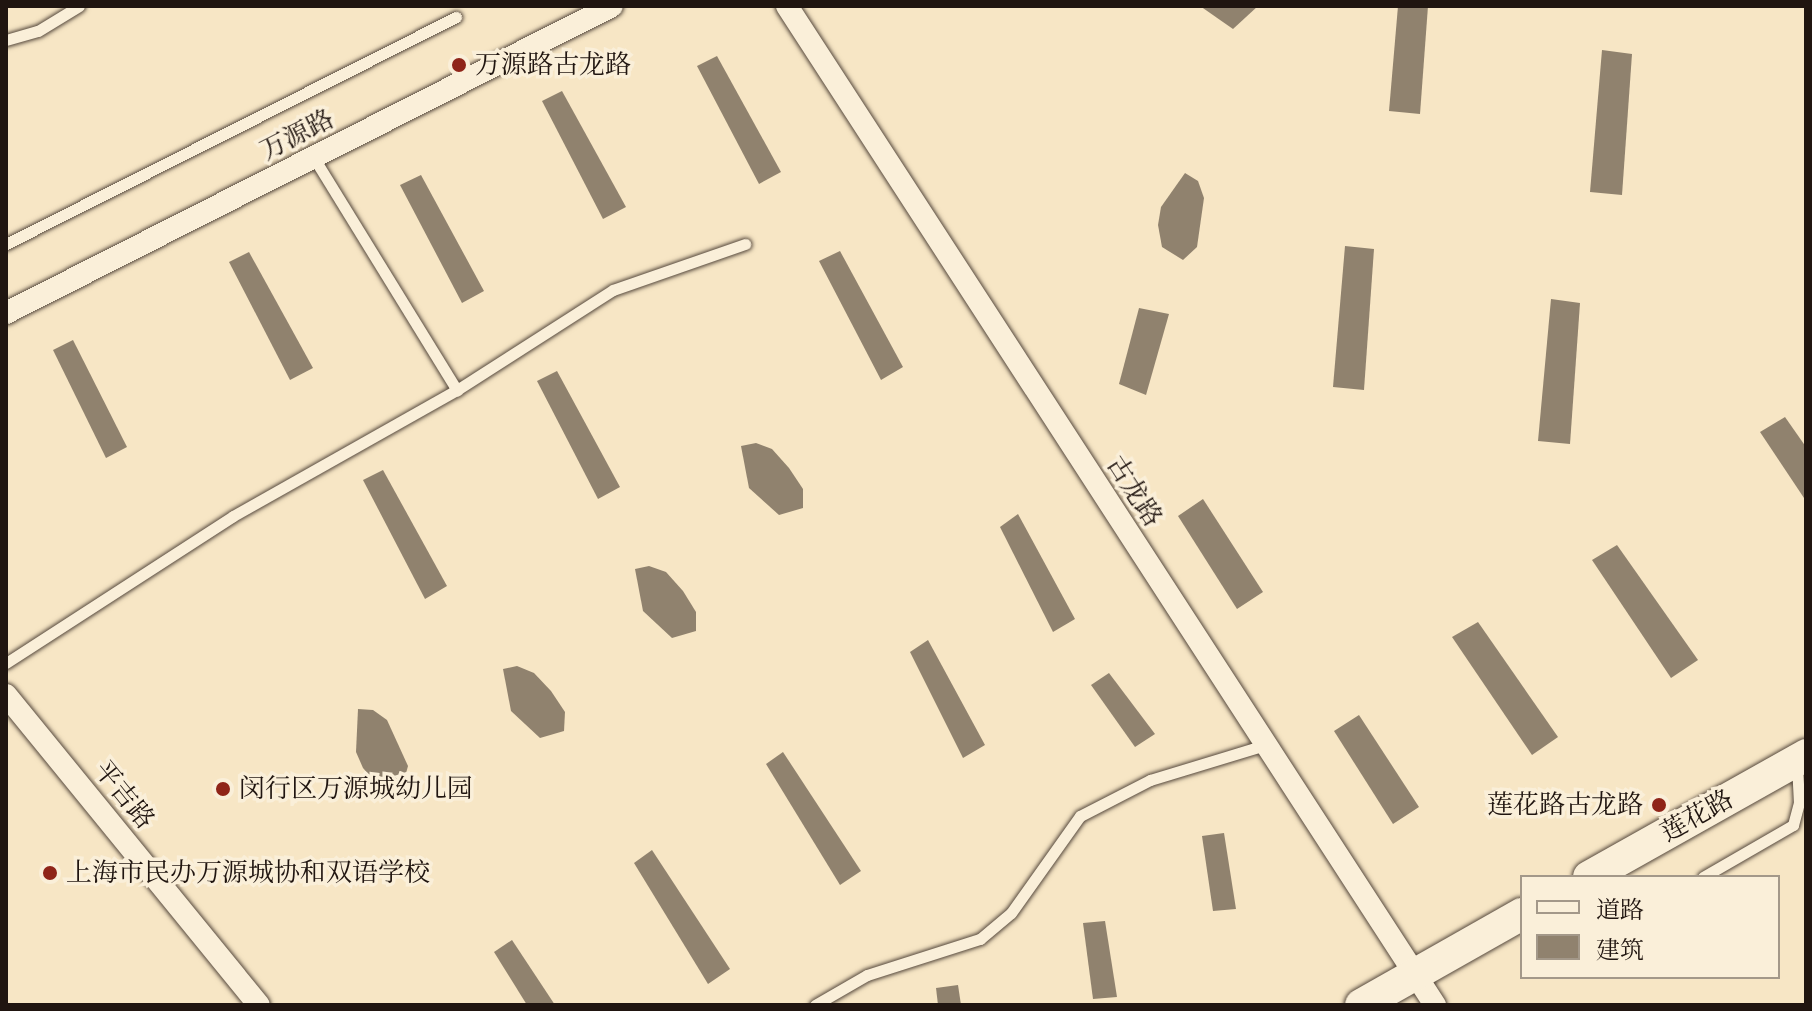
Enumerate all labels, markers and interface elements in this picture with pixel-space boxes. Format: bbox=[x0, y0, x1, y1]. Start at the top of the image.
place label: 万源路古龙路 bbox=[475, 49, 631, 81]
marker: 万源路古龙路 bbox=[450, 56, 468, 74]
street label: 万源路 bbox=[255, 103, 339, 167]
street label: 古龙路 bbox=[1100, 450, 1168, 532]
street label: 平吉路 bbox=[87, 755, 161, 835]
place label: 闵行区万源城幼儿园 bbox=[239, 773, 473, 805]
marker: 闵行区万源城幼儿园 bbox=[214, 780, 232, 798]
street label: 莲花路 bbox=[1655, 783, 1739, 849]
place label: 莲花路古龙路 bbox=[1487, 789, 1643, 821]
marker: 莲花路古龙路 bbox=[1650, 796, 1668, 814]
place label: 上海市民办万源城协和双语学校 bbox=[66, 857, 430, 889]
marker: 上海市民办万源城协和双语学校 bbox=[41, 864, 59, 882]
legend bbox=[1520, 875, 1780, 979]
text: 道路 bbox=[1596, 894, 1644, 925]
text: 建筑 bbox=[1596, 934, 1644, 965]

